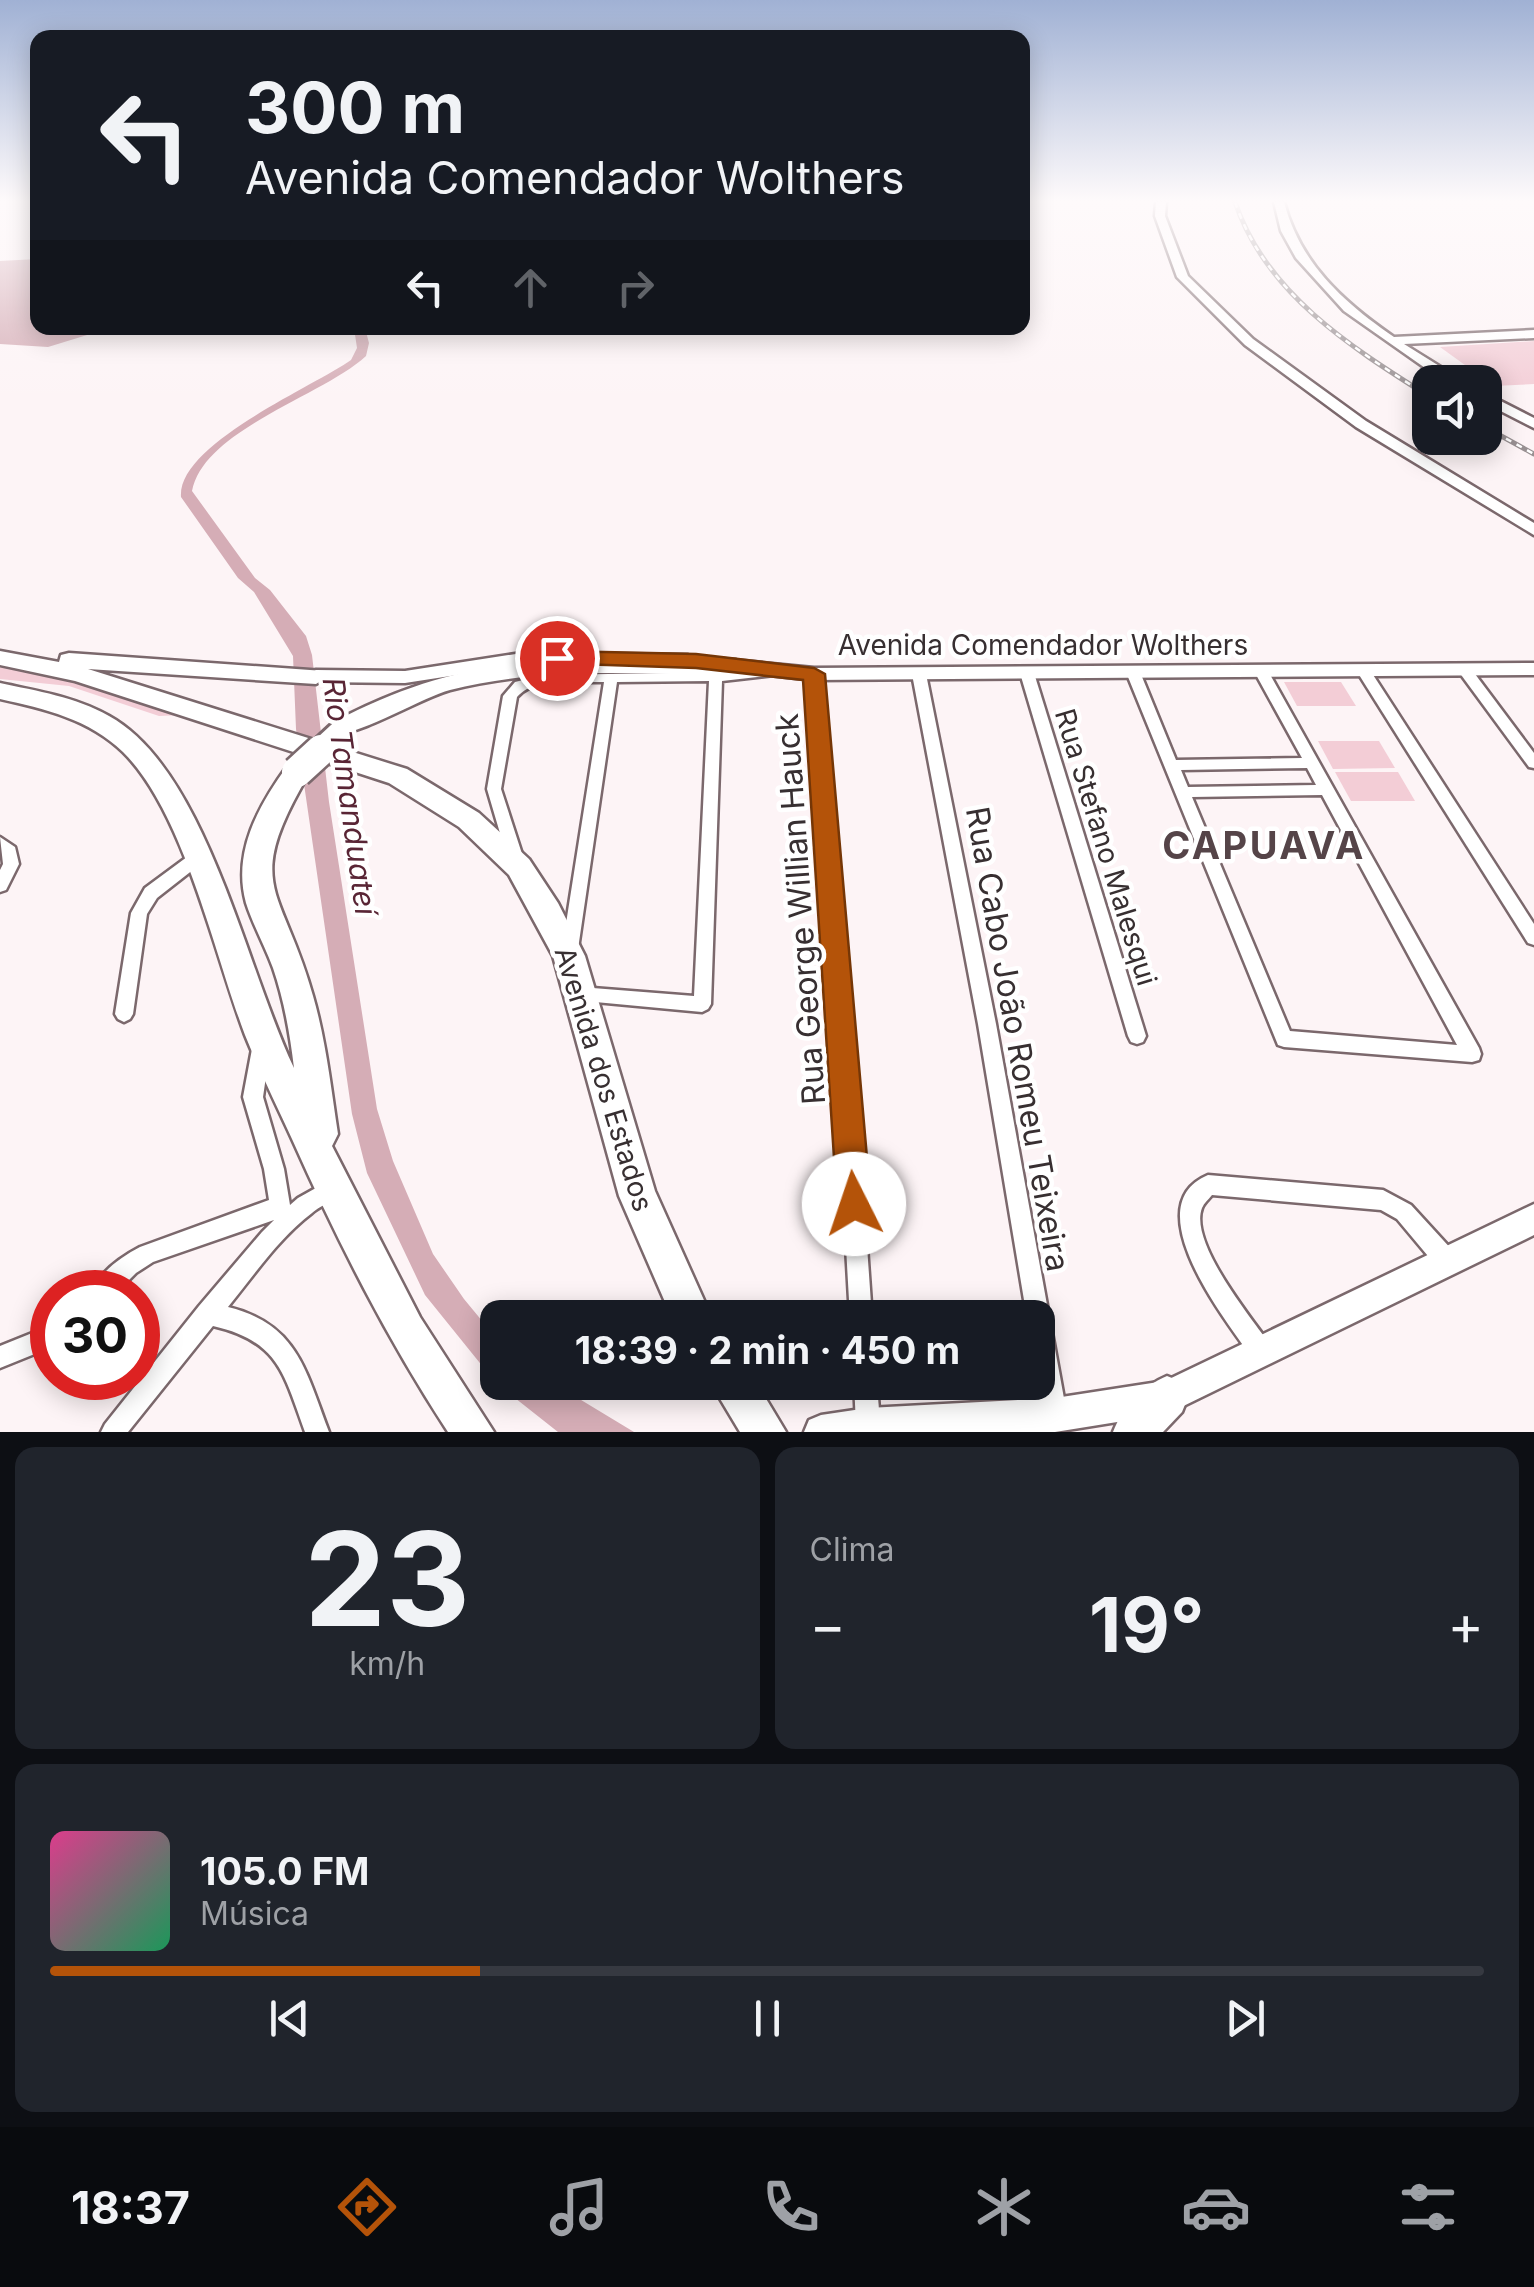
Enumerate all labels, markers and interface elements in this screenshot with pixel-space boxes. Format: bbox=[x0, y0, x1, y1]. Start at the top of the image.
text: 300 m bbox=[245, 65, 465, 150]
icon: left bbox=[80, 70, 210, 200]
text: Avenida Comendador Wolthers bbox=[245, 150, 905, 205]
icon: left bbox=[398, 260, 453, 315]
icon: ahead bbox=[503, 260, 558, 315]
icon: right bbox=[608, 260, 663, 315]
map controls bbox=[1412, 365, 1502, 455]
button: sound bbox=[1412, 365, 1502, 455]
pin bbox=[515, 616, 600, 701]
street label: Avenida Comendador Wolthers bbox=[838, 628, 1248, 662]
icon: arrive bbox=[530, 631, 585, 686]
water label: Rio Tamanduateí bbox=[316, 675, 385, 920]
street label: Rua Stefano Malesqui bbox=[1048, 705, 1164, 989]
street label: Rua George Willian Hauck bbox=[767, 712, 833, 1106]
street label: Rua Cabo João Romeu Teixeira bbox=[958, 804, 1078, 1274]
district label: CAPUAVA bbox=[1162, 822, 1366, 868]
street label: Avenida dos Estados bbox=[548, 943, 660, 1215]
position arrow bbox=[802, 1152, 906, 1256]
speed limit sign: 30 bbox=[30, 1270, 160, 1400]
text: 18:39 · 2 min · 450 m bbox=[575, 1327, 960, 1373]
text: 23 bbox=[304, 1500, 470, 1657]
text: Clima bbox=[810, 1530, 894, 1569]
text: 19° bbox=[1089, 1579, 1205, 1670]
text: − bbox=[810, 1592, 846, 1658]
text: + bbox=[1448, 1592, 1484, 1658]
text: km/h bbox=[349, 1644, 425, 1683]
text: 105.0 FM bbox=[200, 1848, 369, 1894]
text: Música bbox=[200, 1894, 309, 1933]
icon: previous bbox=[262, 1991, 317, 2046]
icon: pause bbox=[740, 1991, 795, 2046]
icon: next bbox=[1218, 1991, 1273, 2046]
icon: directions bbox=[332, 2172, 402, 2242]
icon: music bbox=[544, 2172, 614, 2242]
icon: phone bbox=[756, 2172, 826, 2242]
icon: climate bbox=[969, 2172, 1039, 2242]
icon: car bbox=[1181, 2172, 1251, 2242]
icon: filters bbox=[1393, 2172, 1463, 2242]
text: 18:37 bbox=[71, 2180, 190, 2235]

